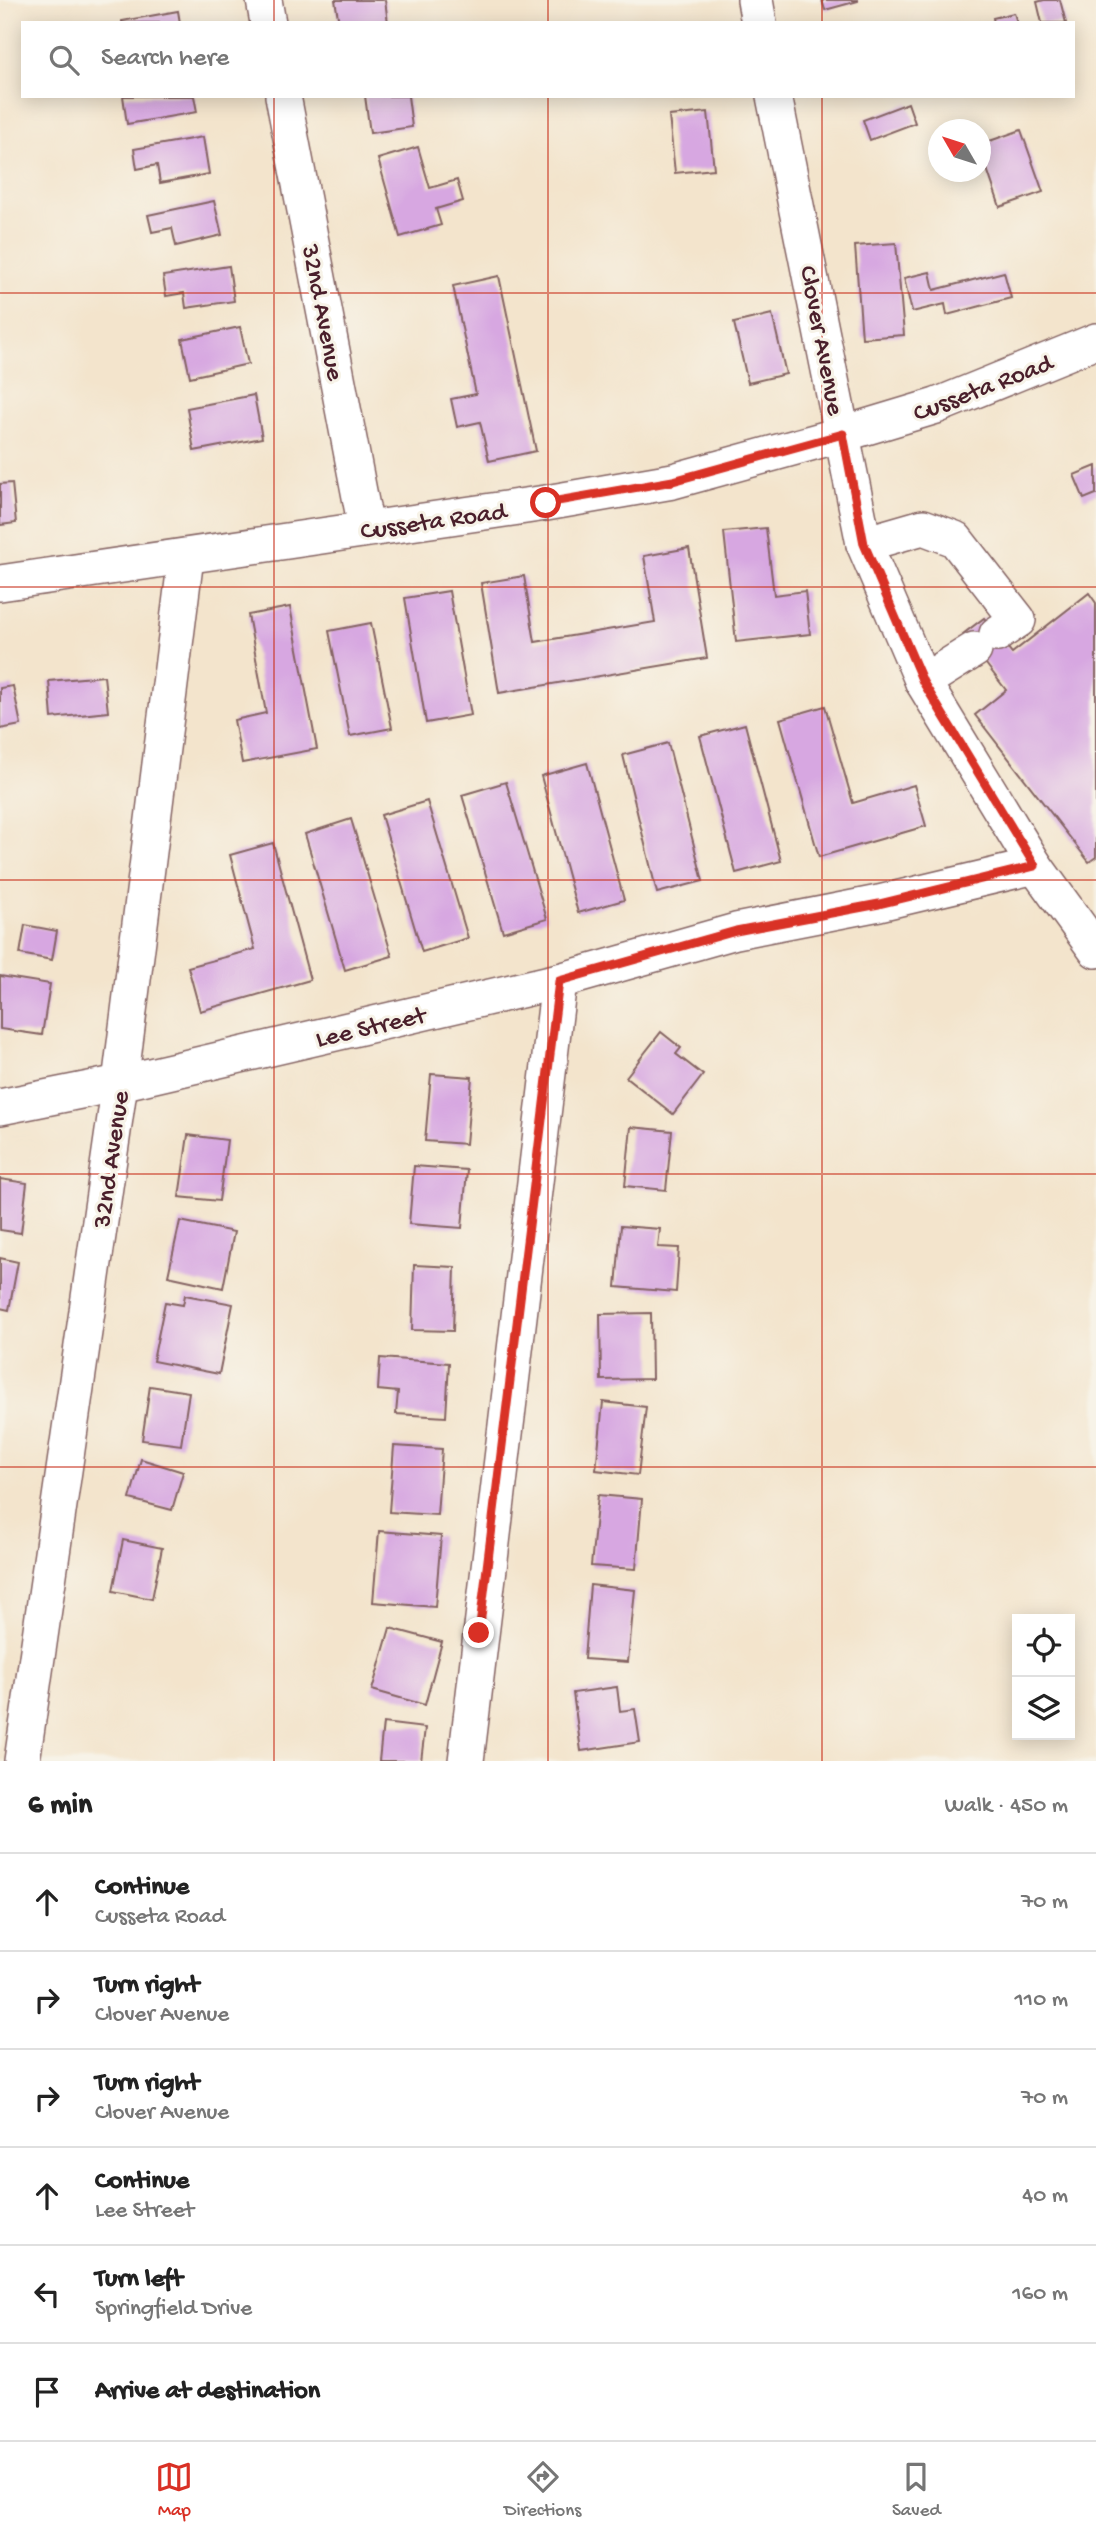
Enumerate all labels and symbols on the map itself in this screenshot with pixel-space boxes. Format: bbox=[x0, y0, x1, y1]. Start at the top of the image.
north arrow bbox=[928, 119, 991, 182]
street label: 32nd Avenue bbox=[292, 241, 349, 384]
street label: Clover Avenue bbox=[790, 263, 849, 419]
street label: Cusseta Road bbox=[910, 349, 1059, 431]
route start bbox=[530, 487, 561, 518]
street label: Cusseta Road bbox=[359, 498, 510, 549]
street label: Lee Street bbox=[313, 1001, 431, 1057]
street label: 32nd Avenue bbox=[88, 1088, 139, 1231]
route end bbox=[463, 1617, 494, 1648]

